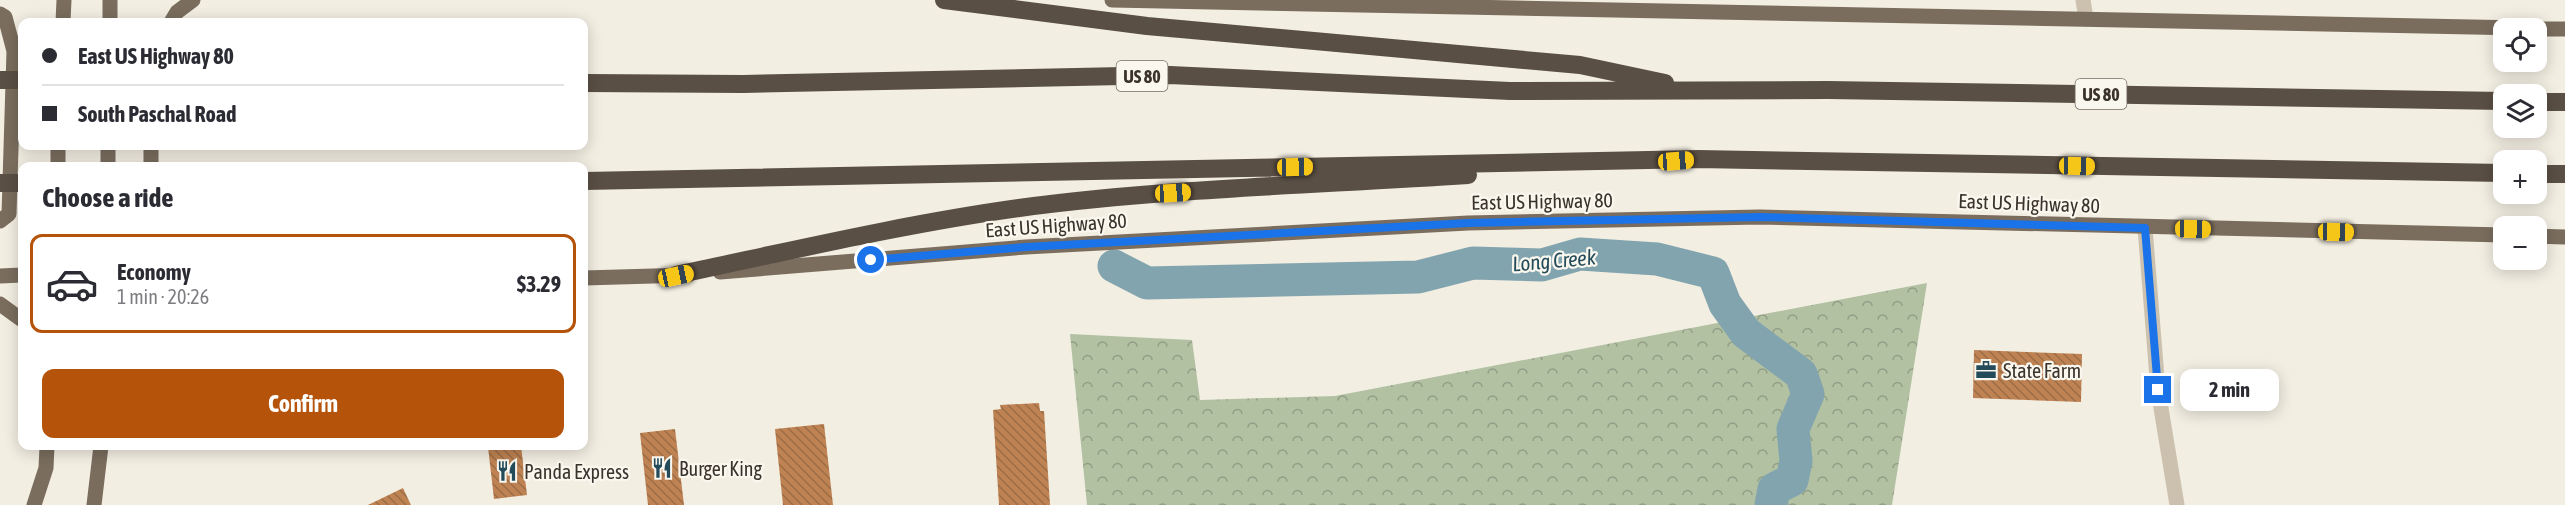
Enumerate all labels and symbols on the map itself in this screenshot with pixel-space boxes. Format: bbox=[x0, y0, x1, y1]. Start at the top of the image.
road number: US 80 bbox=[1116, 61, 1168, 91]
road number: US 80 bbox=[2076, 79, 2126, 109]
car bbox=[1657, 151, 1695, 171]
car bbox=[2059, 157, 2095, 175]
car bbox=[1277, 158, 1313, 176]
car bbox=[1155, 183, 1191, 203]
street label: East US Highway 80 bbox=[1471, 188, 1613, 214]
street label: East US Highway 80 bbox=[1958, 189, 2100, 217]
street label: East US Highway 80 bbox=[985, 209, 1127, 241]
car bbox=[2175, 220, 2211, 238]
car bbox=[2318, 223, 2354, 241]
water label: Long Creek bbox=[1511, 244, 1598, 276]
route start bbox=[857, 246, 884, 273]
car bbox=[657, 263, 695, 289]
office icon: State Farm bbox=[1974, 358, 1998, 382]
place label: State Farm bbox=[2003, 359, 2081, 382]
callout: 2 min bbox=[2179, 369, 2278, 411]
route end bbox=[2144, 376, 2171, 403]
restaurant icon: Burger King bbox=[650, 456, 674, 480]
place label: Burger King bbox=[679, 457, 762, 480]
restaurant icon: Panda Express bbox=[495, 459, 519, 483]
place label: Panda Express bbox=[524, 460, 629, 483]

